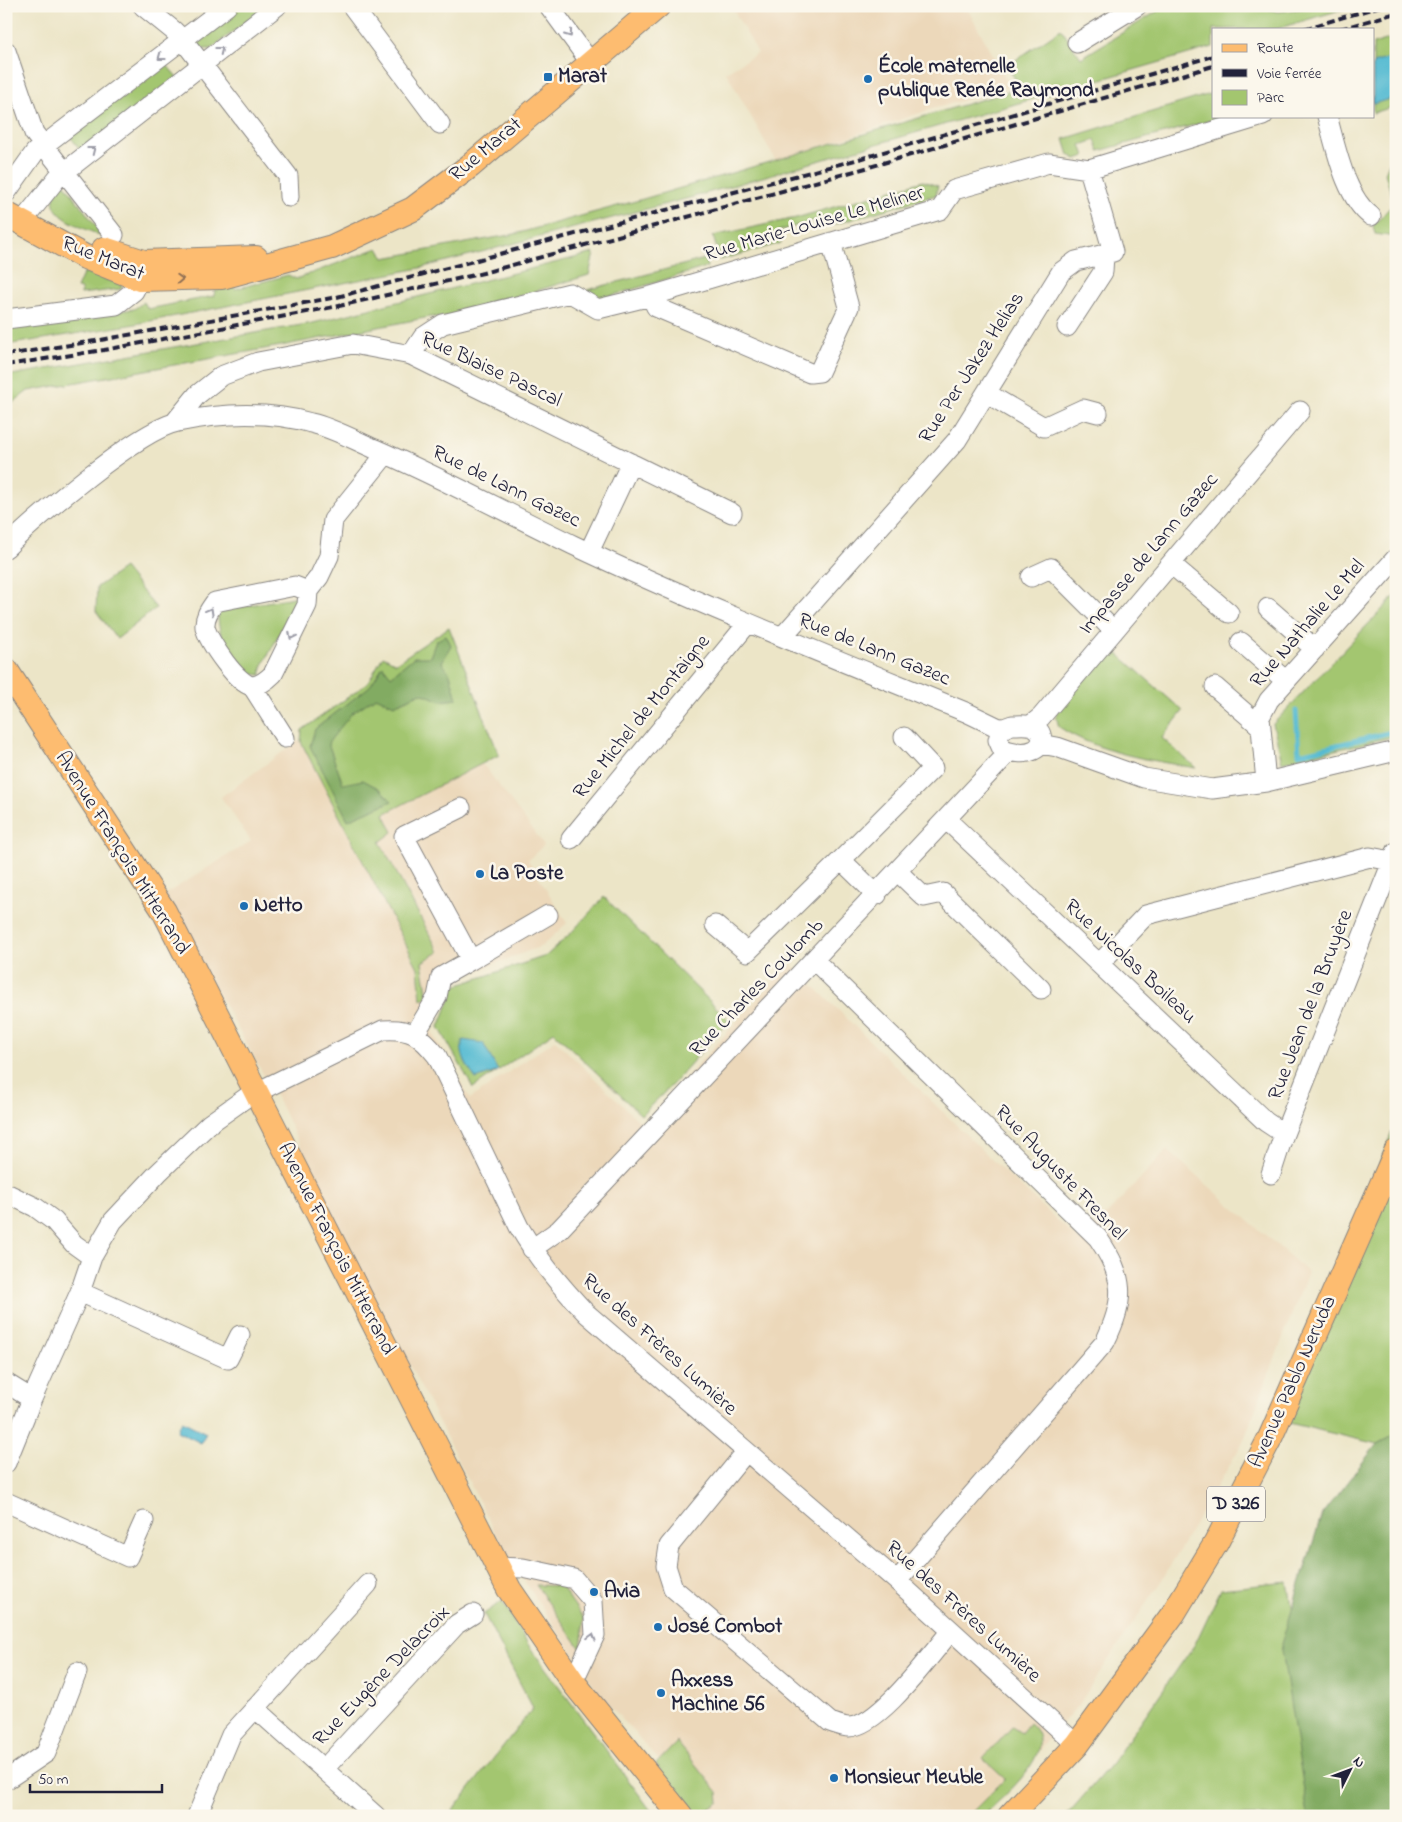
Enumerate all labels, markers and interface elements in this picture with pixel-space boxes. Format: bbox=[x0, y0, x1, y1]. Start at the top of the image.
one-way arrow bbox=[564, 28, 572, 37]
legend bbox=[1212, 28, 1374, 118]
text: Route bbox=[1257, 37, 1294, 59]
one-way arrow bbox=[214, 47, 224, 56]
one-way arrow bbox=[157, 51, 167, 60]
place label: École maternelle publique Renée Raymond bbox=[878, 52, 1094, 108]
place label: Marat bbox=[558, 62, 608, 92]
text: Voie ferrée bbox=[1256, 63, 1322, 85]
marker: Marat bbox=[542, 71, 554, 83]
marker: École maternelle publique Renée Raymond bbox=[862, 73, 874, 85]
text: Parc bbox=[1257, 87, 1285, 109]
street label: Rue Marat bbox=[443, 110, 529, 190]
one-way arrow bbox=[86, 147, 96, 156]
street label: Rue Marie-Louise Le Meliner bbox=[700, 178, 928, 270]
street label: Rue Marat bbox=[57, 229, 149, 289]
one-way arrow bbox=[176, 274, 184, 285]
street label: Rue Per Jakez Helias bbox=[912, 286, 1032, 450]
street label: Rue Blaise Pascal bbox=[416, 324, 566, 416]
street label: Rue de Lann Gazec bbox=[427, 438, 586, 536]
street label: Impasse de Lann Gazec bbox=[1072, 466, 1226, 642]
street label: Rue Nathalie Le Mel bbox=[1243, 553, 1373, 695]
street label: Rue de Lann Gazec bbox=[793, 606, 955, 694]
one-way arrow bbox=[204, 607, 214, 616]
street label: Rue Michel de Montaigne bbox=[566, 628, 720, 807]
one-way arrow bbox=[288, 631, 298, 640]
street label: Avenue François Mitterrand bbox=[47, 746, 197, 961]
place label: La Poste bbox=[490, 859, 564, 889]
marker: La Poste bbox=[474, 868, 486, 880]
place label: Netto bbox=[254, 891, 303, 921]
street label: Rue Nicolas Boileau bbox=[1057, 892, 1203, 1032]
marker: Netto bbox=[238, 900, 250, 912]
street label: Rue Jean de la Bruyère bbox=[1261, 905, 1363, 1105]
street label: Rue Charles Coulomb bbox=[683, 912, 831, 1064]
street label: Rue Auguste Fresnel bbox=[986, 1098, 1133, 1249]
street label: Avenue François Mitterrand bbox=[269, 1138, 403, 1361]
street label: Rue des Frères Lumière bbox=[575, 1267, 744, 1424]
street label: Avenue Pablo Neruda bbox=[1242, 1291, 1344, 1473]
road number: D 326 bbox=[1207, 1486, 1265, 1522]
street label: Rue des Frères Lumière bbox=[879, 1534, 1048, 1691]
place label: Avia bbox=[604, 1577, 640, 1607]
marker: Avia bbox=[588, 1586, 600, 1598]
street label: Rue Eugène Delacroix bbox=[306, 1599, 459, 1755]
place label: José Combot bbox=[668, 1612, 783, 1642]
marker: José Combot bbox=[652, 1621, 664, 1633]
one-way arrow bbox=[587, 1634, 597, 1642]
place label: Axxess Machine 56 bbox=[671, 1666, 765, 1720]
marker: Axxess Machine 56 bbox=[655, 1687, 667, 1699]
north arrow bbox=[1324, 1744, 1374, 1794]
text: N bbox=[1348, 1752, 1370, 1773]
scale bar bbox=[30, 1762, 162, 1794]
place label: Monsieur Meuble bbox=[844, 1763, 984, 1793]
text: 50 m bbox=[38, 1769, 69, 1791]
marker: Monsieur Meuble bbox=[828, 1772, 840, 1784]

